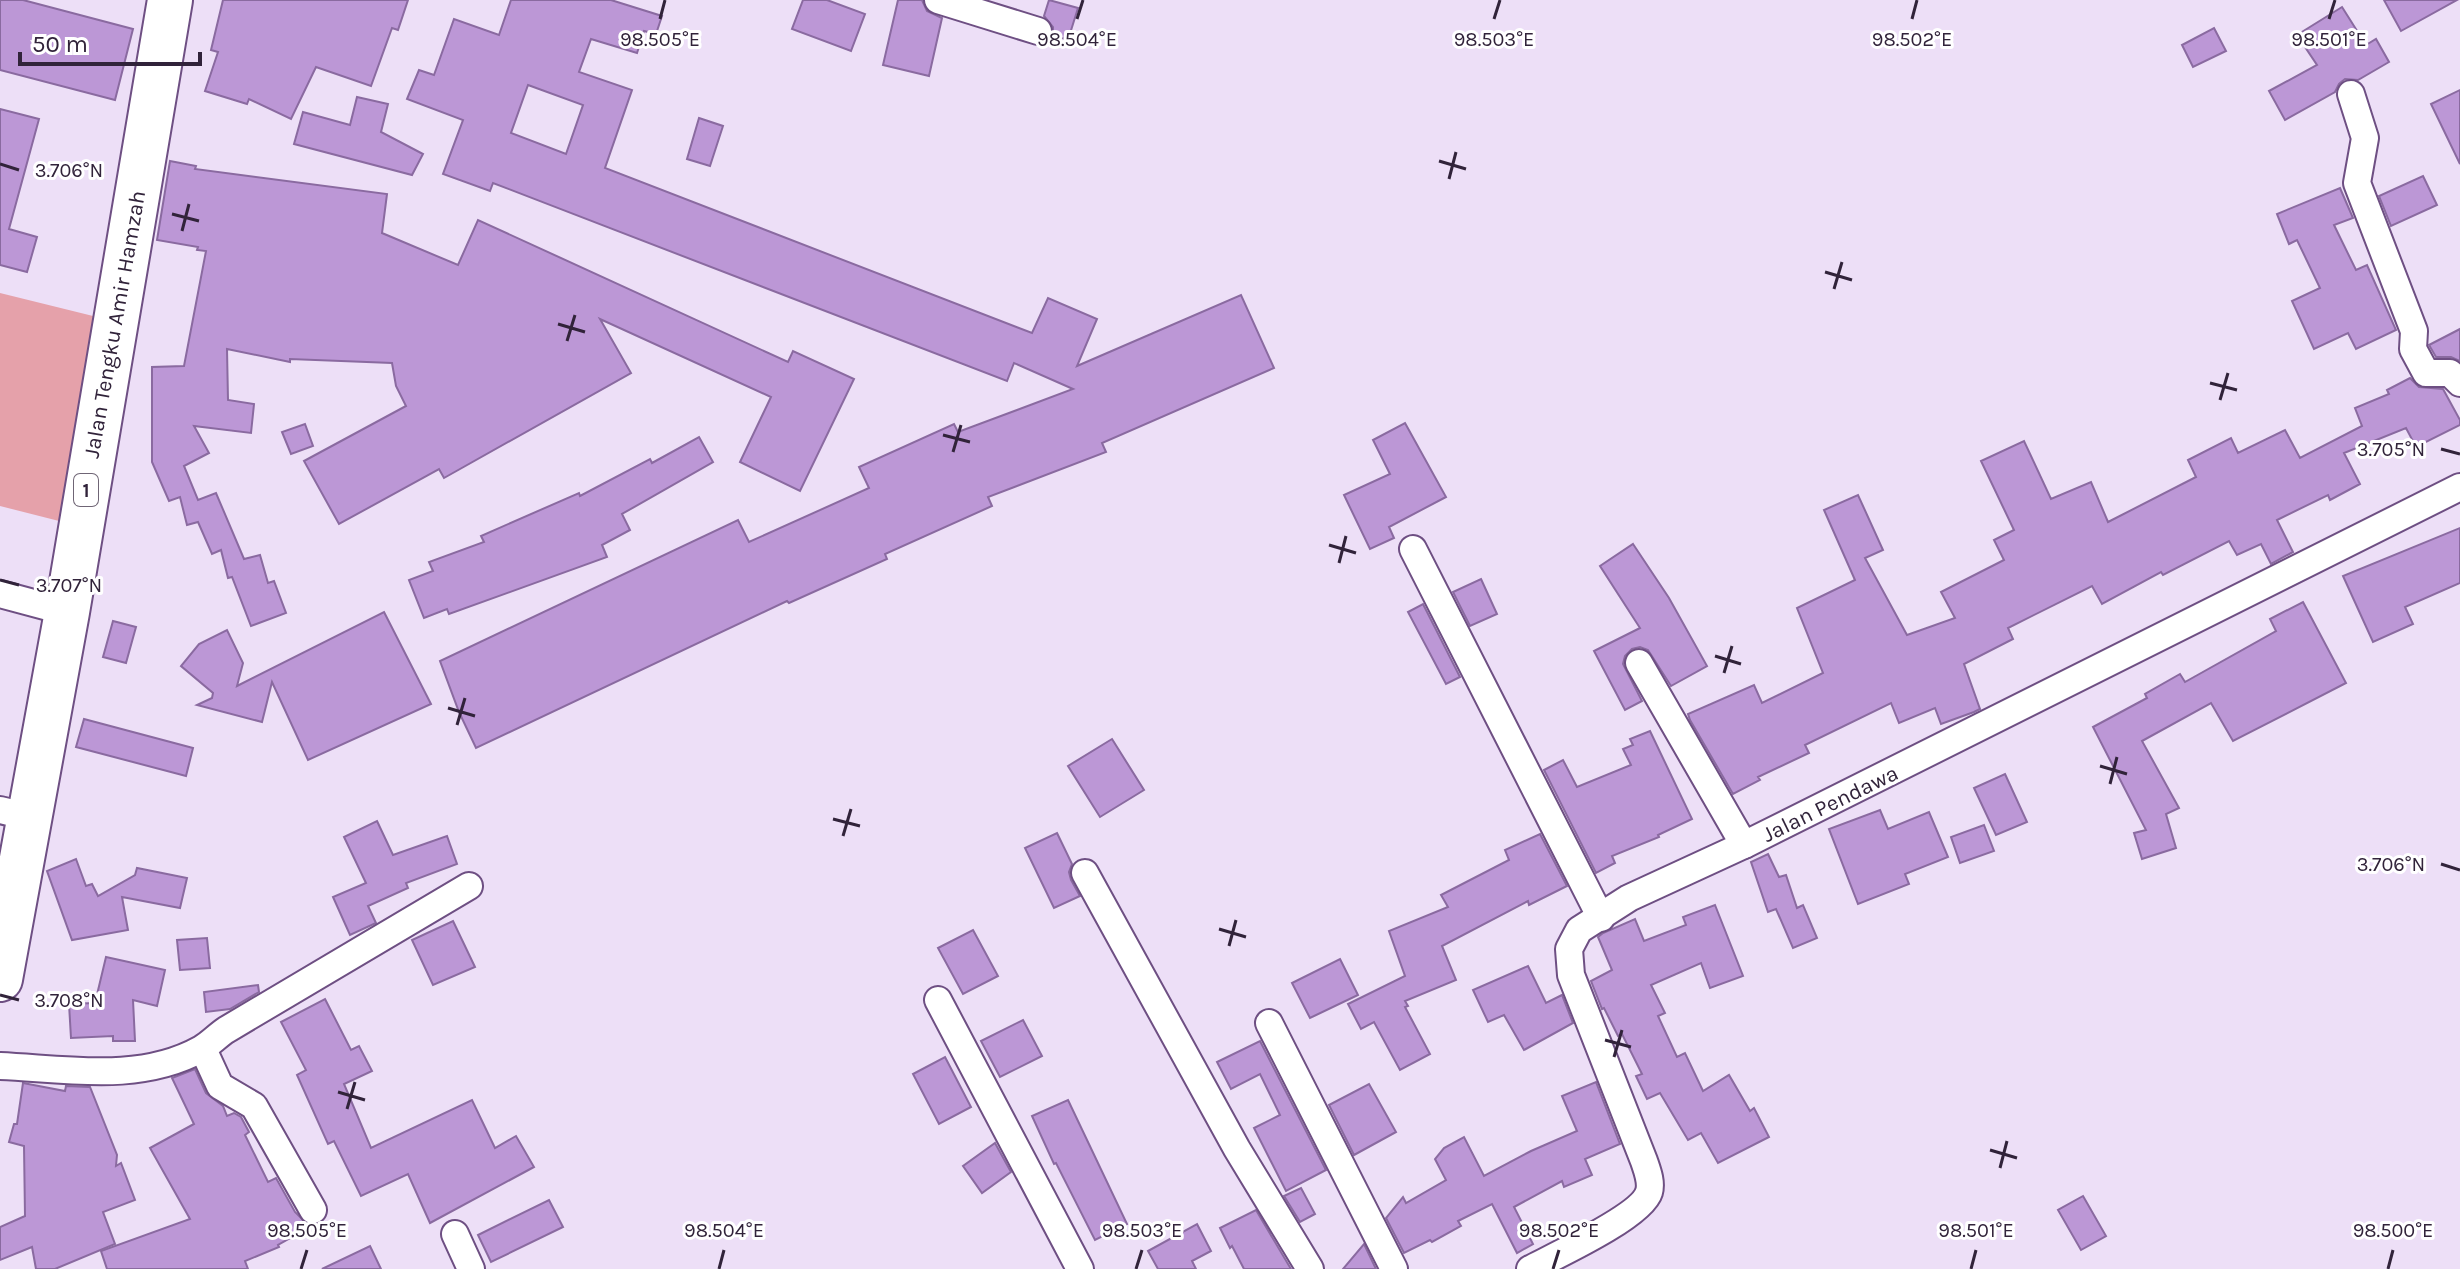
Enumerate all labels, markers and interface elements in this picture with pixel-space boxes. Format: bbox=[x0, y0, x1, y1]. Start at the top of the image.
scale bar bbox=[20, 16, 200, 66]
text: 98.505°E bbox=[620, 28, 700, 51]
text: 98.504°E bbox=[1037, 28, 1117, 51]
text: 98.503°E bbox=[1454, 28, 1534, 51]
text: 98.502°E bbox=[1872, 28, 1952, 51]
text: 98.501°E bbox=[2291, 28, 2367, 51]
text: 50 m bbox=[32, 30, 88, 58]
text: 3.706°N bbox=[35, 159, 103, 182]
street label: Jalan Tengku Amir Hamzah bbox=[79, 188, 151, 460]
text: 3.705°N bbox=[2357, 438, 2425, 461]
road number: 1 bbox=[74, 474, 98, 506]
text: 3.707°N bbox=[36, 574, 102, 597]
street label: Jalan Pendawa bbox=[1758, 760, 1903, 848]
text: 3.706°N bbox=[2357, 853, 2425, 876]
text: 3.708°N bbox=[34, 989, 104, 1012]
text: 98.505°E bbox=[267, 1219, 347, 1242]
text: 98.504°E bbox=[684, 1219, 764, 1242]
text: 98.503°E bbox=[1102, 1219, 1182, 1242]
text: 98.502°E bbox=[1519, 1219, 1599, 1242]
text: 98.501°E bbox=[1938, 1219, 2014, 1242]
text: 98.500°E bbox=[2353, 1219, 2433, 1242]

